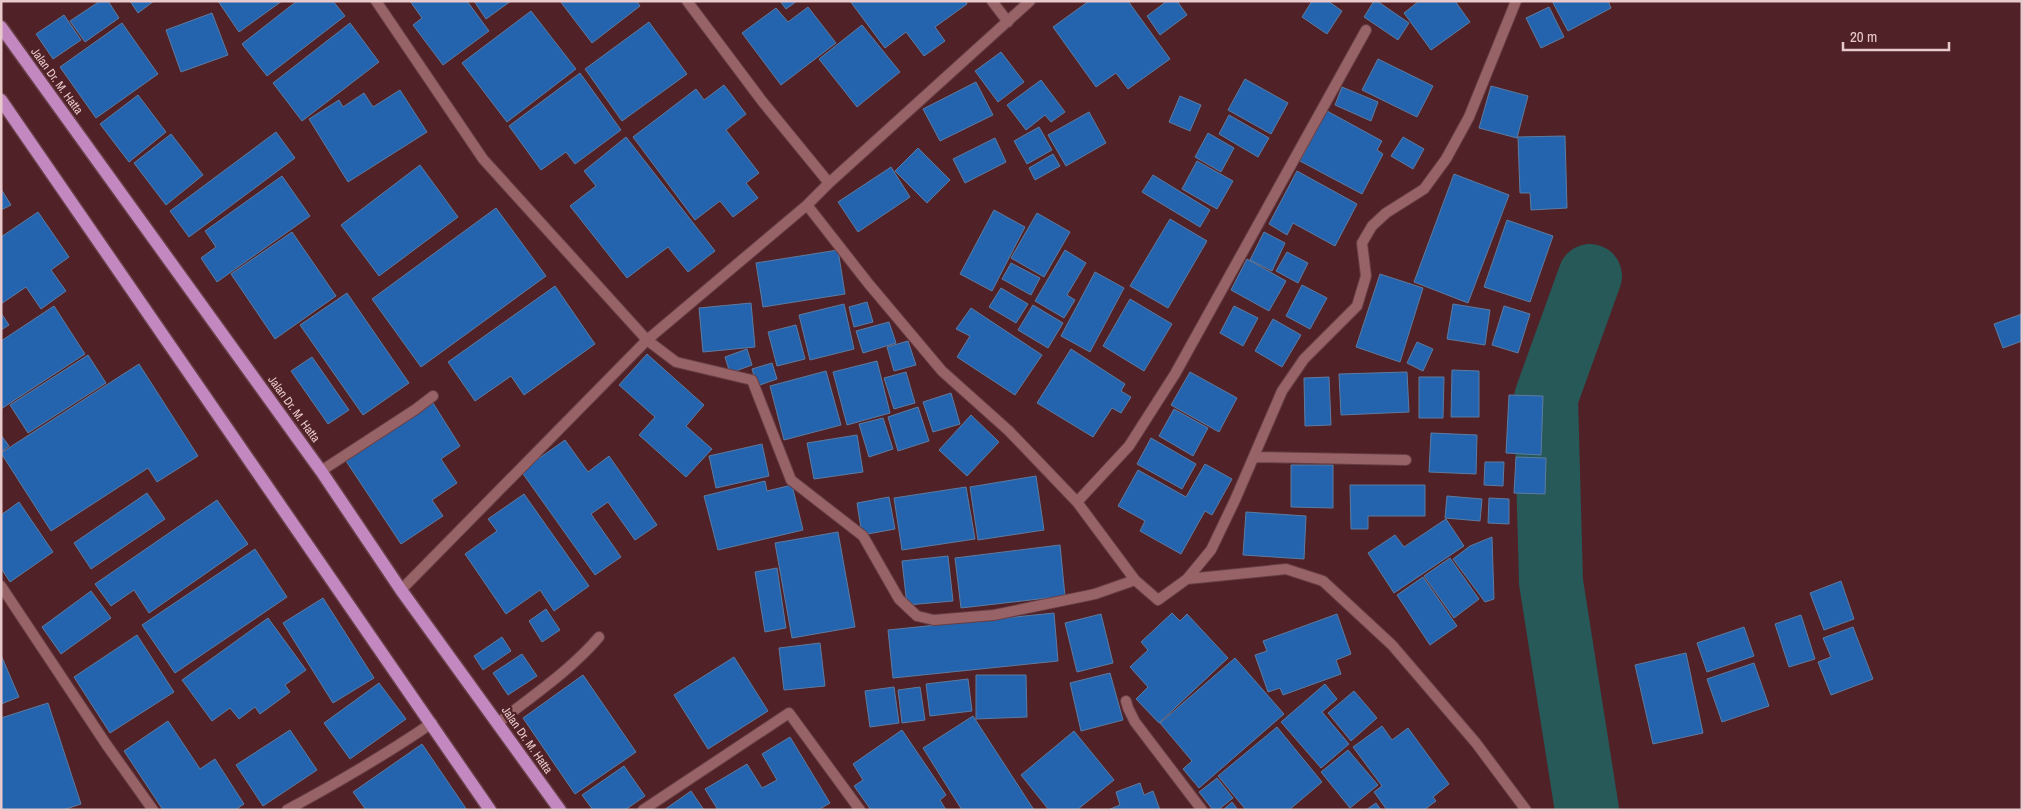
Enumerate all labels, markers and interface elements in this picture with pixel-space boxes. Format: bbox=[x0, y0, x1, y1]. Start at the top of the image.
scale bar bbox=[1843, 20, 1949, 52]
text: 20 m bbox=[1850, 26, 1877, 47]
street label: Jalan Dr. M. Hatta bbox=[27, 44, 87, 118]
street label: Jalan Dr. M. Hatta bbox=[264, 372, 324, 446]
street label: Jalan Dr. M. Hatta bbox=[498, 703, 556, 777]

